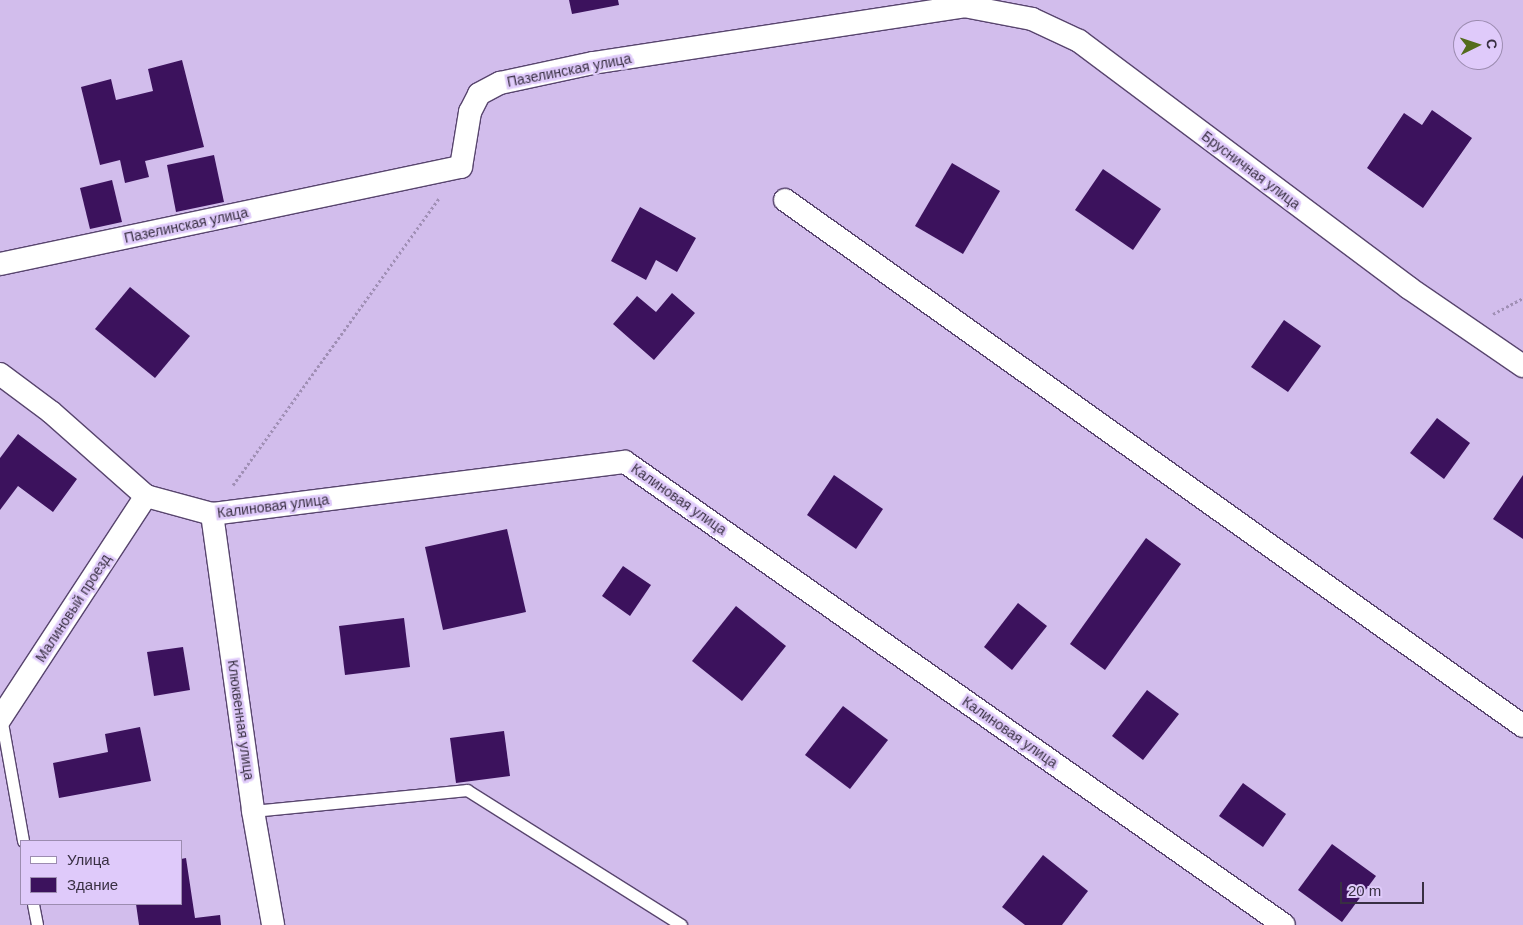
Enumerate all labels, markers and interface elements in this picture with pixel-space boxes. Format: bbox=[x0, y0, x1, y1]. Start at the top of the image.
north arrow bbox=[1453, 20, 1503, 70]
text: С bbox=[1484, 38, 1500, 50]
street label: Пазелинская улица bbox=[505, 50, 633, 90]
street label: Брусничная улица bbox=[1198, 127, 1304, 213]
street label: Пазелинская улица bbox=[123, 204, 249, 246]
street label: Калиновая улица bbox=[628, 460, 730, 538]
street label: Калиновая улица bbox=[216, 491, 330, 521]
street label: Малиновый проезд bbox=[32, 551, 114, 665]
street label: Клюквенная улица bbox=[224, 659, 258, 781]
street label: Калиновая улица bbox=[959, 693, 1061, 771]
legend bbox=[20, 840, 182, 905]
text: Улица bbox=[67, 851, 110, 868]
scale bar bbox=[1343, 872, 1427, 904]
text: Здание bbox=[67, 876, 118, 893]
text: 20 m bbox=[1348, 882, 1381, 899]

